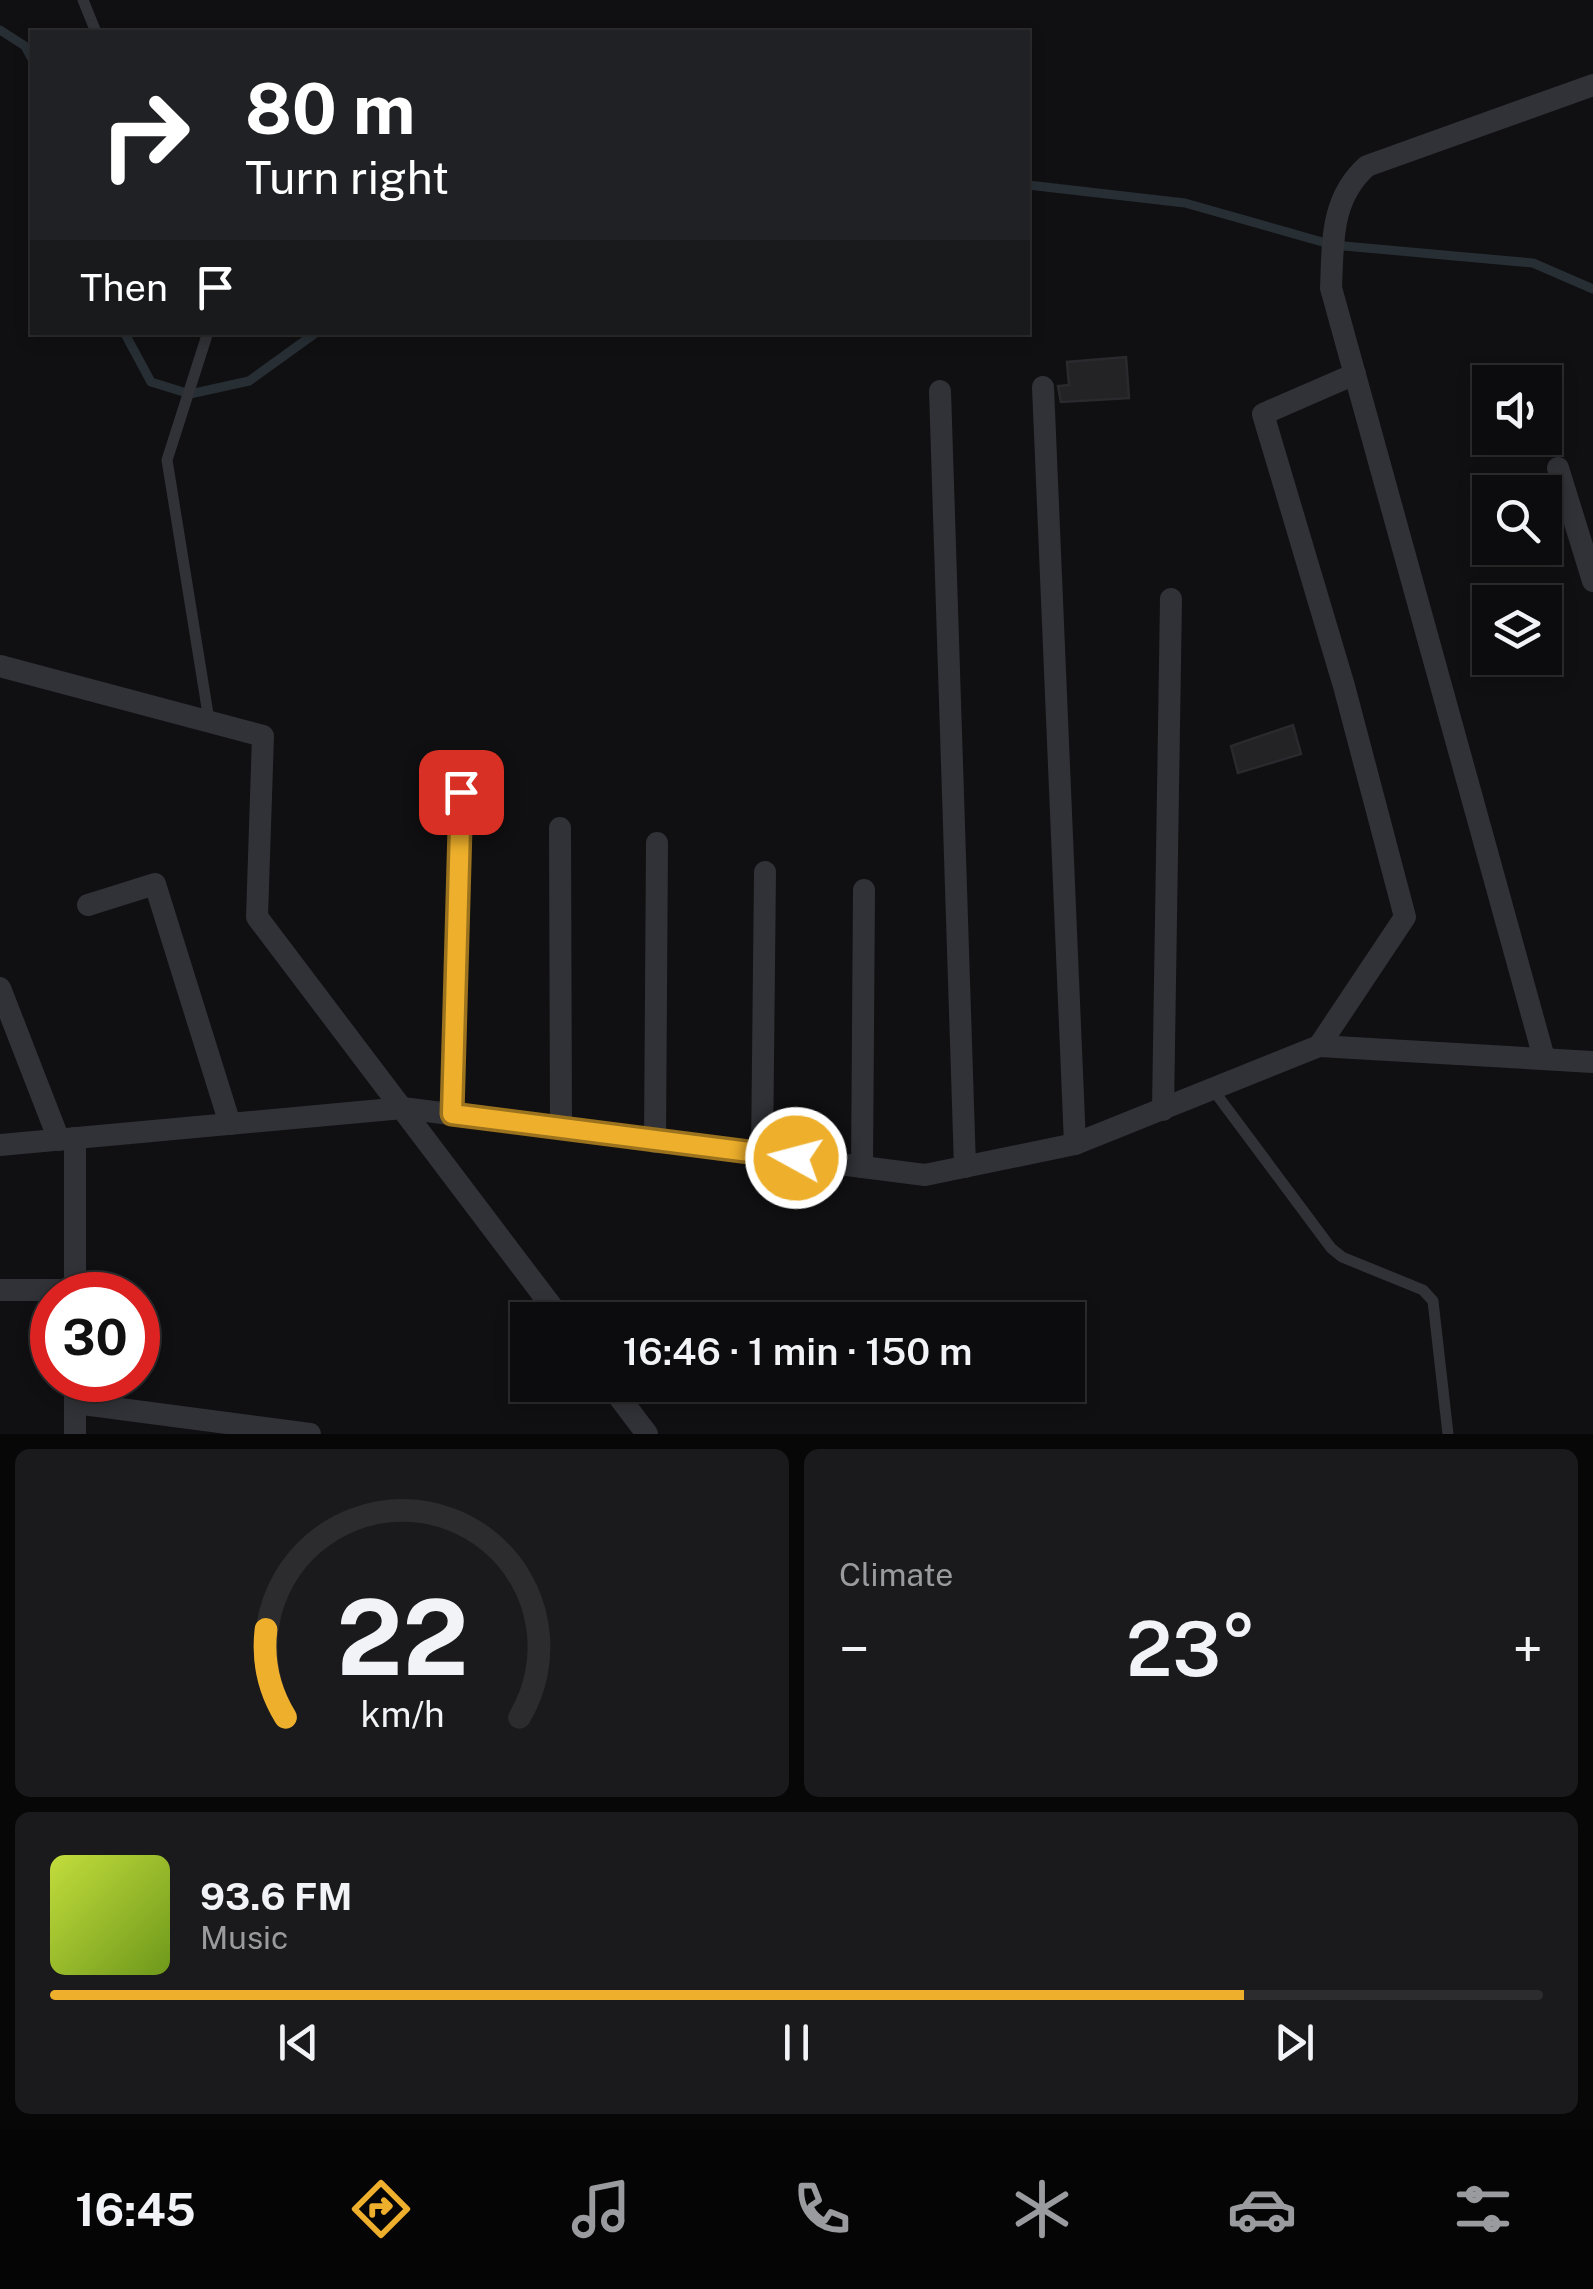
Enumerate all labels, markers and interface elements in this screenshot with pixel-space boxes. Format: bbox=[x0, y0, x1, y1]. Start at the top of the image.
text: 80 m bbox=[245, 67, 415, 150]
icon: right bbox=[80, 70, 210, 200]
text: Turn right bbox=[245, 151, 449, 204]
icon: arrive bbox=[188, 260, 243, 315]
text: Then bbox=[80, 265, 168, 310]
map controls bbox=[1472, 365, 1562, 675]
button: sound bbox=[1472, 365, 1562, 455]
button: search bbox=[1472, 475, 1562, 565]
button: layers bbox=[1472, 585, 1562, 675]
pin bbox=[419, 750, 504, 835]
icon: arrive bbox=[434, 765, 489, 820]
position arrow bbox=[744, 1106, 848, 1210]
speed limit sign: 30 bbox=[30, 1272, 160, 1402]
text: 16:46 · 1 min · 150 m bbox=[622, 1329, 973, 1374]
text: Climate bbox=[839, 1556, 953, 1593]
text: 22 bbox=[336, 1576, 468, 1698]
text: 23° bbox=[1126, 1605, 1256, 1693]
text: − bbox=[839, 1617, 870, 1681]
text: + bbox=[1512, 1617, 1543, 1681]
text: km/h bbox=[360, 1693, 444, 1735]
text: 93.6 FM bbox=[200, 1874, 352, 1919]
text: Music bbox=[200, 1919, 288, 1956]
icon: previous bbox=[271, 2015, 326, 2070]
icon: pause bbox=[769, 2015, 824, 2070]
icon: next bbox=[1267, 2015, 1322, 2070]
icon: directions bbox=[346, 2174, 416, 2244]
icon: music bbox=[566, 2174, 636, 2244]
icon: phone bbox=[787, 2174, 857, 2244]
icon: climate bbox=[1007, 2174, 1077, 2244]
icon: car bbox=[1227, 2174, 1297, 2244]
icon: filters bbox=[1448, 2174, 1518, 2244]
text: 16:45 bbox=[75, 2183, 196, 2236]

